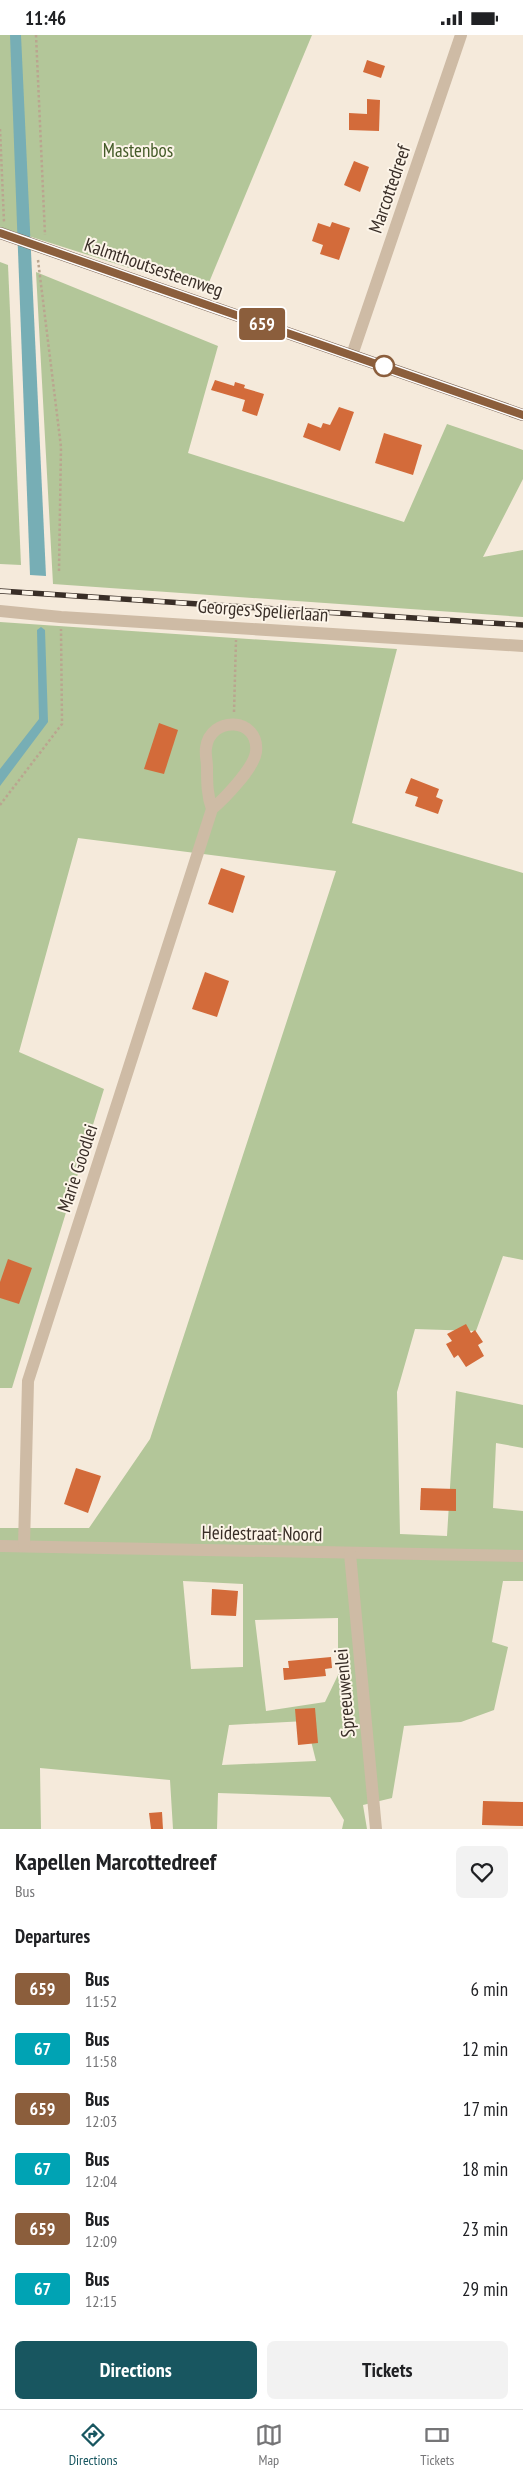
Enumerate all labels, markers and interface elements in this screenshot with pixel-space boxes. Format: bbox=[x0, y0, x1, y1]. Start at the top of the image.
text: 11:46 bbox=[25, 6, 66, 30]
park label: Mastenbos bbox=[103, 138, 173, 162]
street label: Marcottedreef bbox=[363, 141, 416, 236]
street label: Kalmthoutsesteenweg bbox=[81, 232, 227, 302]
line badge: 659 bbox=[233, 308, 291, 340]
text: 659 bbox=[249, 312, 275, 335]
unlabelled marker bbox=[373, 355, 395, 377]
street label: Georges Spelierlaan bbox=[197, 593, 329, 627]
street label: Marie Goodlei bbox=[51, 1121, 103, 1215]
street label: Heidestraat-Noord bbox=[201, 1520, 323, 1546]
street label: Spreeuwenlei bbox=[328, 1648, 360, 1738]
text: Kapellen Marcottedreef bbox=[15, 1846, 216, 1877]
button: heart bbox=[456, 1846, 508, 1898]
text: Bus bbox=[15, 1881, 35, 1901]
text: Departures bbox=[15, 1924, 90, 1948]
text: Bus bbox=[85, 1967, 109, 1991]
text: 659 bbox=[30, 1977, 55, 2000]
text: 6 min bbox=[471, 1977, 508, 2001]
text: 11:52 bbox=[85, 1991, 117, 2011]
text: Bus bbox=[85, 2027, 109, 2051]
text: 67 bbox=[34, 2037, 51, 2060]
text: 12 min bbox=[462, 2037, 508, 2061]
text: 11:58 bbox=[85, 2051, 117, 2071]
text: Bus bbox=[85, 2087, 109, 2111]
text: 659 bbox=[30, 2097, 55, 2120]
text: 17 min bbox=[463, 2097, 508, 2121]
text: 12:03 bbox=[85, 2111, 117, 2131]
text: Bus bbox=[85, 2147, 109, 2171]
text: 67 bbox=[34, 2157, 51, 2180]
text: 18 min bbox=[462, 2157, 508, 2181]
text: 12:04 bbox=[85, 2171, 117, 2191]
text: Bus bbox=[85, 2207, 109, 2231]
text: 659 bbox=[30, 2217, 55, 2240]
text: 23 min bbox=[462, 2217, 508, 2241]
text: 12:09 bbox=[85, 2231, 117, 2251]
text: Bus bbox=[85, 2267, 109, 2291]
text: 67 bbox=[34, 2277, 51, 2300]
text: 29 min bbox=[462, 2277, 508, 2301]
text: 12:15 bbox=[85, 2291, 117, 2311]
button: Directions bbox=[15, 2341, 257, 2399]
button: Tickets bbox=[267, 2341, 508, 2399]
tab: Directions bbox=[69, 2421, 117, 2469]
tab: Map bbox=[255, 2421, 283, 2469]
tab: Tickets bbox=[420, 2421, 454, 2469]

